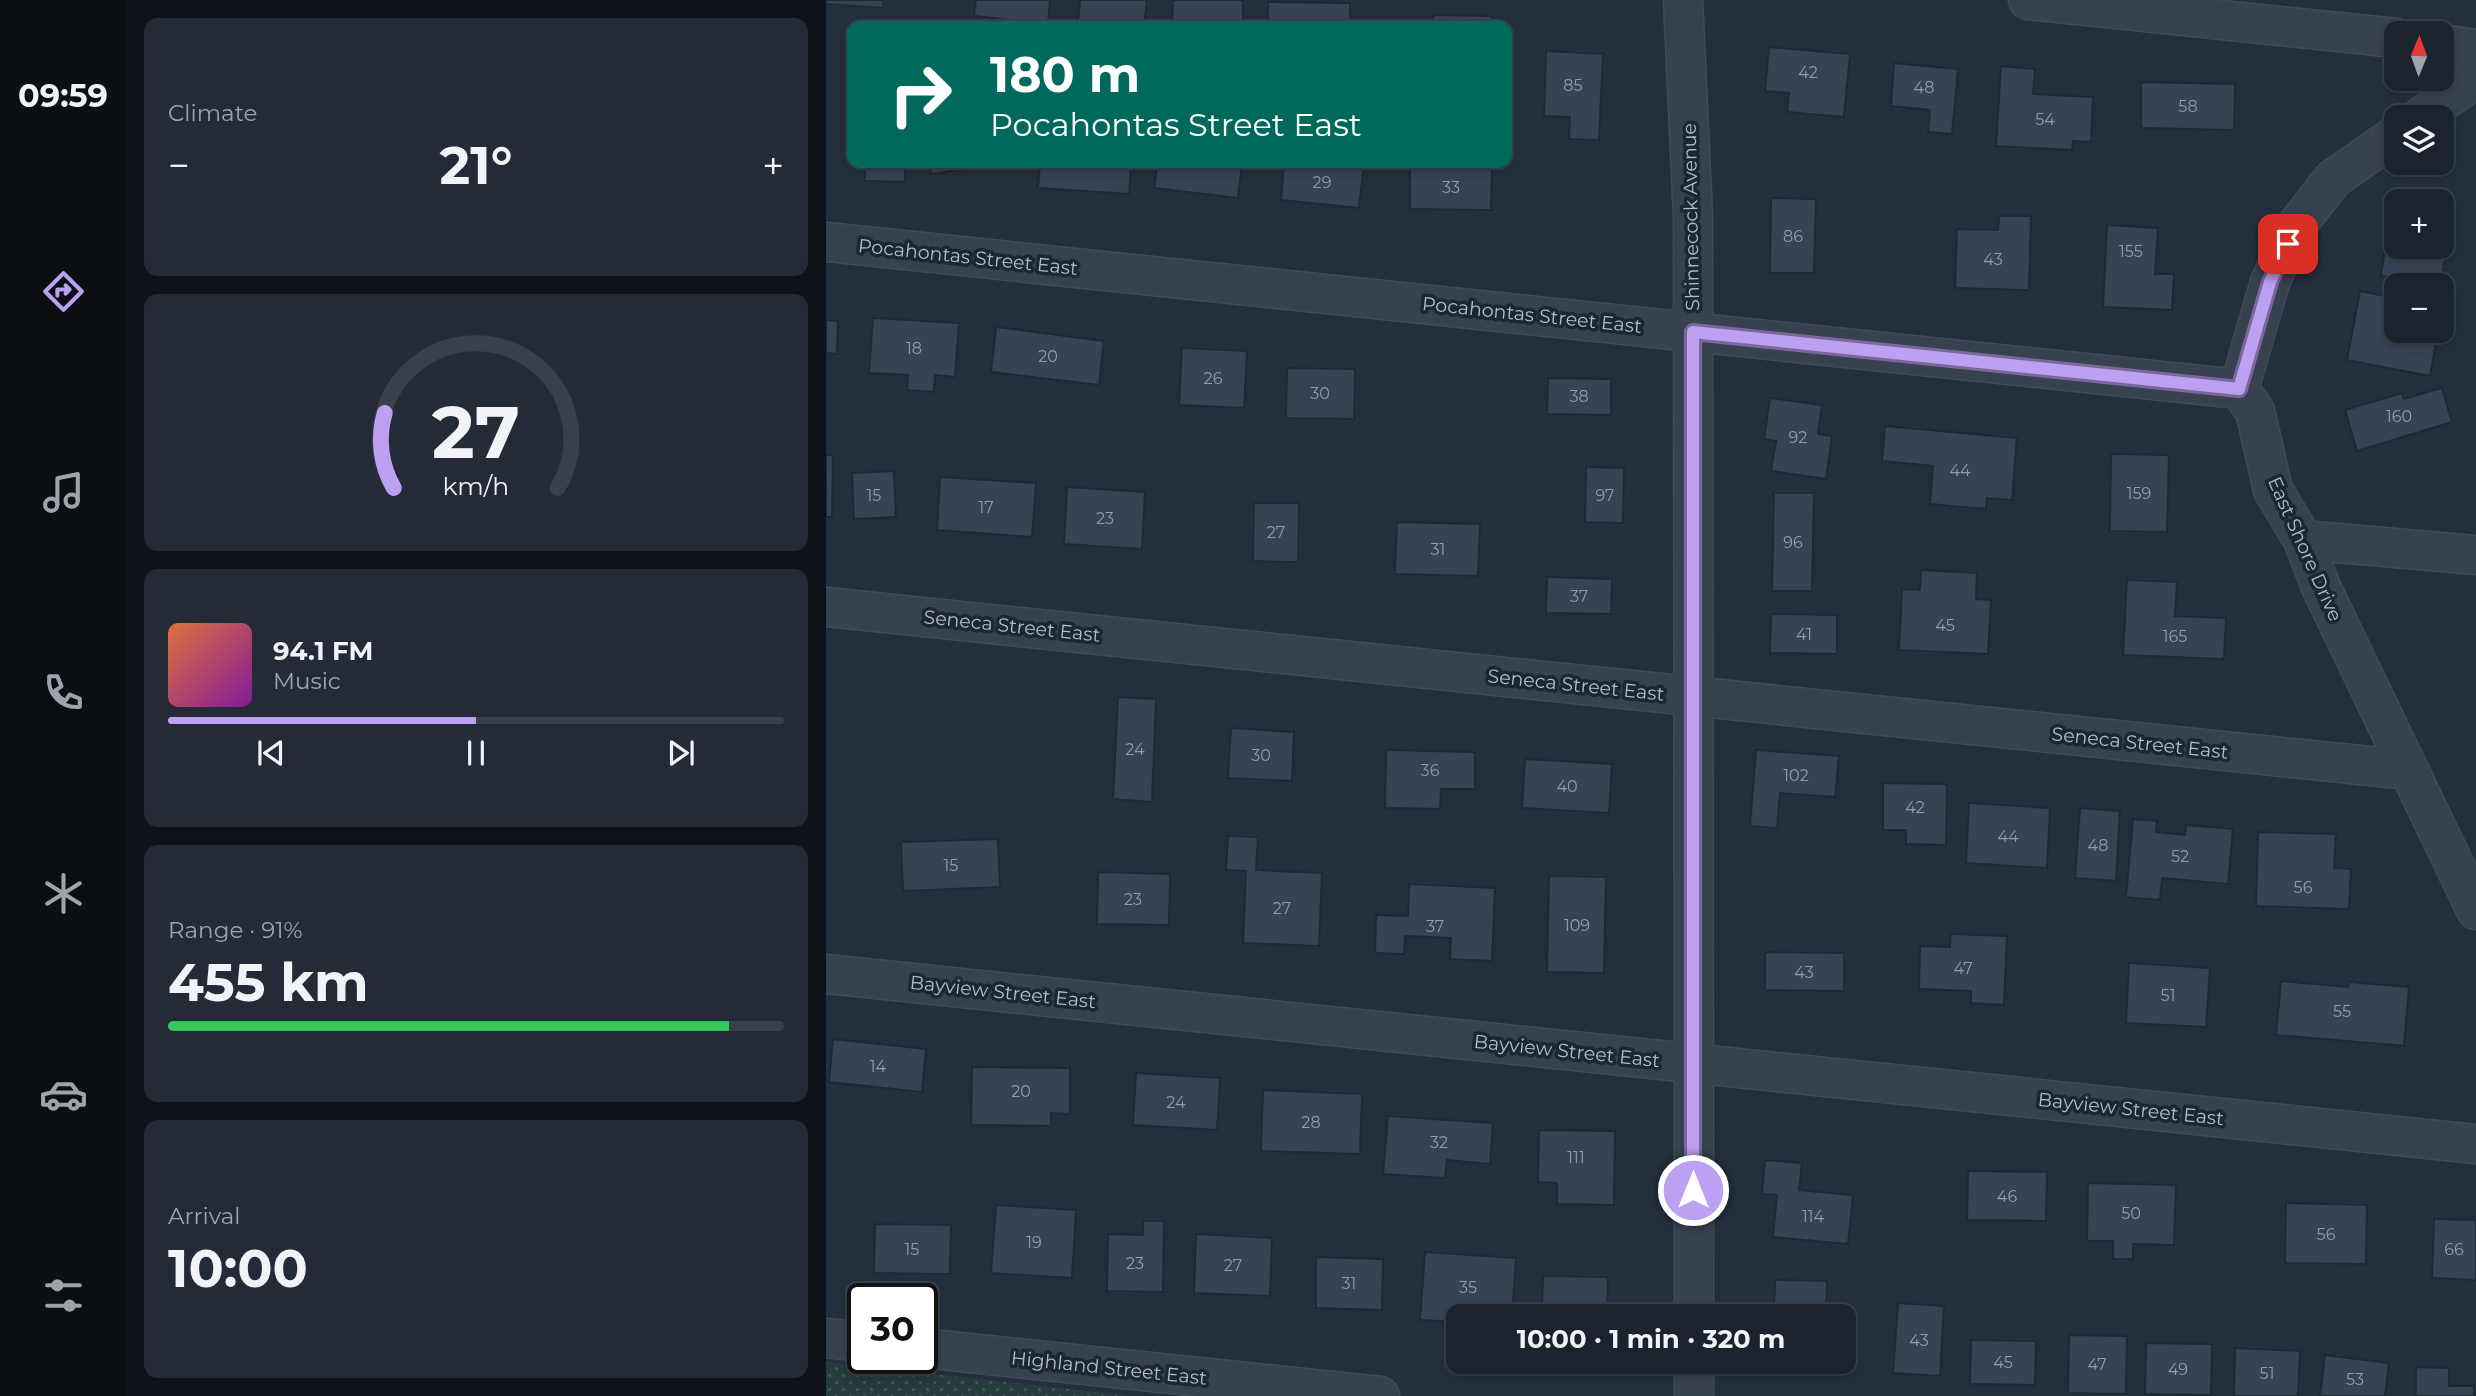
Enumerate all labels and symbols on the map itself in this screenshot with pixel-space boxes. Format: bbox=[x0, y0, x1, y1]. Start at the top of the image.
north arrow bbox=[2384, 21, 2454, 91]
house number: 42 bbox=[1798, 63, 1818, 82]
house number: 85 bbox=[1563, 76, 1583, 95]
house number: 48 bbox=[1914, 78, 1934, 97]
house number: 58 bbox=[2178, 97, 2198, 116]
house number: 54 bbox=[2035, 110, 2055, 129]
street label: Shinnecock Avenue bbox=[1678, 123, 1704, 311]
house number: 29 bbox=[1313, 173, 1331, 192]
house number: 33 bbox=[1442, 178, 1460, 197]
pin bbox=[2258, 214, 2318, 274]
house number: 86 bbox=[1783, 227, 1803, 246]
street label: Pocahontas Street East bbox=[857, 234, 1079, 280]
house number: 155 bbox=[2119, 242, 2143, 261]
house number: 43 bbox=[1983, 250, 2003, 269]
street label: Pocahontas Street East bbox=[1421, 292, 1643, 338]
house number: 18 bbox=[906, 339, 922, 358]
house number: 20 bbox=[1038, 347, 1058, 366]
house number: 26 bbox=[1204, 369, 1223, 388]
house number: 30 bbox=[1310, 384, 1330, 403]
house number: 38 bbox=[1569, 387, 1589, 406]
house number: 160 bbox=[2386, 407, 2412, 426]
house number: 92 bbox=[1789, 428, 1807, 447]
house number: 44 bbox=[1949, 461, 1971, 480]
street label: East Shore Drive bbox=[2263, 473, 2347, 625]
house number: 159 bbox=[2127, 484, 2151, 503]
house number: 15 bbox=[867, 486, 881, 505]
house number: 97 bbox=[1595, 486, 1615, 505]
house number: 17 bbox=[978, 498, 994, 517]
house number: 23 bbox=[1096, 509, 1114, 528]
house number: 27 bbox=[1267, 523, 1285, 542]
house number: 96 bbox=[1783, 533, 1803, 552]
house number: 31 bbox=[1431, 540, 1445, 559]
house number: 37 bbox=[1570, 587, 1588, 606]
street label: Seneca Street East bbox=[923, 605, 1102, 647]
house number: 45 bbox=[1935, 616, 1955, 635]
house number: 41 bbox=[1796, 625, 1812, 644]
house number: 165 bbox=[2163, 627, 2187, 646]
street label: Seneca Street East bbox=[1487, 664, 1666, 706]
street label: Seneca Street East bbox=[2051, 722, 2230, 764]
house number: 24 bbox=[1125, 740, 1145, 759]
house number: 30 bbox=[1251, 746, 1271, 765]
house number: 36 bbox=[1421, 761, 1440, 780]
house number: 102 bbox=[1783, 766, 1809, 785]
house number: 40 bbox=[1556, 777, 1578, 796]
house number: 42 bbox=[1905, 798, 1925, 817]
house number: 44 bbox=[1997, 827, 2019, 846]
house number: 48 bbox=[2088, 836, 2108, 855]
house number: 52 bbox=[2171, 847, 2189, 866]
house number: 15 bbox=[944, 856, 958, 875]
house number: 56 bbox=[2294, 878, 2313, 897]
house number: 23 bbox=[1124, 890, 1142, 909]
house number: 27 bbox=[1273, 899, 1291, 918]
house number: 109 bbox=[1564, 916, 1590, 935]
house number: 37 bbox=[1426, 917, 1444, 936]
house number: 47 bbox=[1953, 959, 1973, 978]
house number: 43 bbox=[1794, 963, 1814, 982]
street label: Bayview Street East bbox=[909, 971, 1097, 1013]
house number: 51 bbox=[2161, 986, 2175, 1005]
house number: 55 bbox=[2333, 1002, 2351, 1021]
street label: Bayview Street East bbox=[1473, 1030, 1661, 1072]
house number: 14 bbox=[870, 1057, 887, 1076]
house number: 20 bbox=[1011, 1082, 1031, 1101]
street label: Bayview Street East bbox=[2037, 1088, 2225, 1130]
house number: 24 bbox=[1166, 1093, 1186, 1112]
house number: 28 bbox=[1301, 1113, 1321, 1132]
house number: 32 bbox=[1430, 1133, 1448, 1152]
house number: 111 bbox=[1567, 1148, 1585, 1167]
position arrow bbox=[1656, 1153, 1730, 1227]
house number: 46 bbox=[1997, 1187, 2017, 1206]
house number: 50 bbox=[2121, 1204, 2141, 1223]
house number: 114 bbox=[1802, 1207, 1824, 1226]
house number: 56 bbox=[2317, 1225, 2336, 1244]
house number: 19 bbox=[1026, 1233, 1042, 1252]
house number: 15 bbox=[905, 1240, 919, 1259]
house number: 66 bbox=[2444, 1240, 2464, 1259]
house number: 23 bbox=[1126, 1254, 1144, 1273]
house number: 27 bbox=[1224, 1256, 1242, 1275]
house number: 31 bbox=[1342, 1274, 1356, 1293]
house number: 35 bbox=[1459, 1278, 1477, 1297]
speed limit sign: 30 bbox=[847, 1283, 938, 1374]
house number: 43 bbox=[1909, 1331, 1929, 1350]
street label: Highland Street East bbox=[1010, 1346, 1208, 1390]
house number: 45 bbox=[1993, 1353, 2013, 1372]
house number: 47 bbox=[2087, 1355, 2107, 1374]
house number: 49 bbox=[2168, 1360, 2188, 1379]
house number: 51 bbox=[2260, 1364, 2274, 1383]
house number: 53 bbox=[2346, 1370, 2364, 1389]

